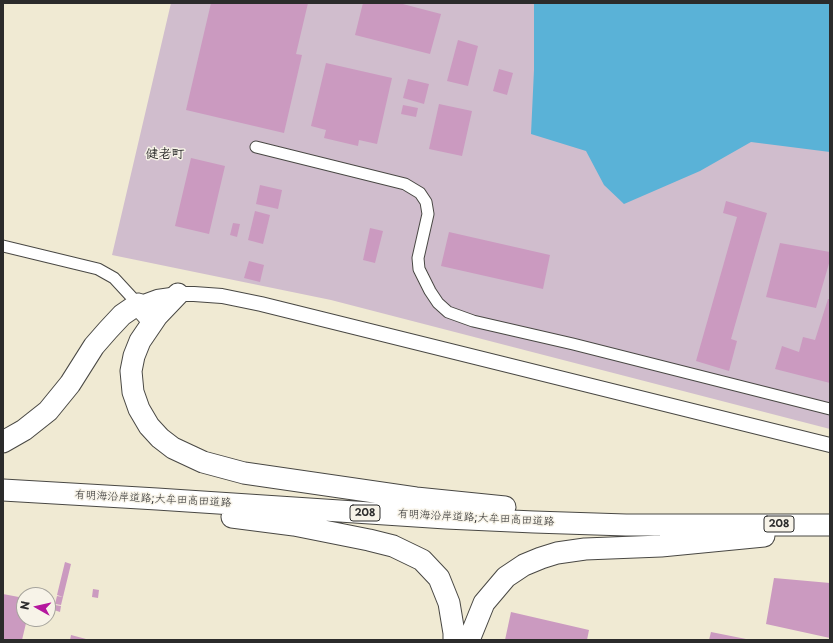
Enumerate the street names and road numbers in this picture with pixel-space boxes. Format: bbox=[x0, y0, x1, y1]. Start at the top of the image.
street label: 有明海沿岸道路;大牟田高田道路 bbox=[74, 488, 232, 510]
road number: 208 bbox=[350, 505, 380, 521]
street label: 有明海沿岸道路;大牟田高田道路 bbox=[397, 507, 555, 529]
road number: 208 bbox=[764, 516, 794, 532]

